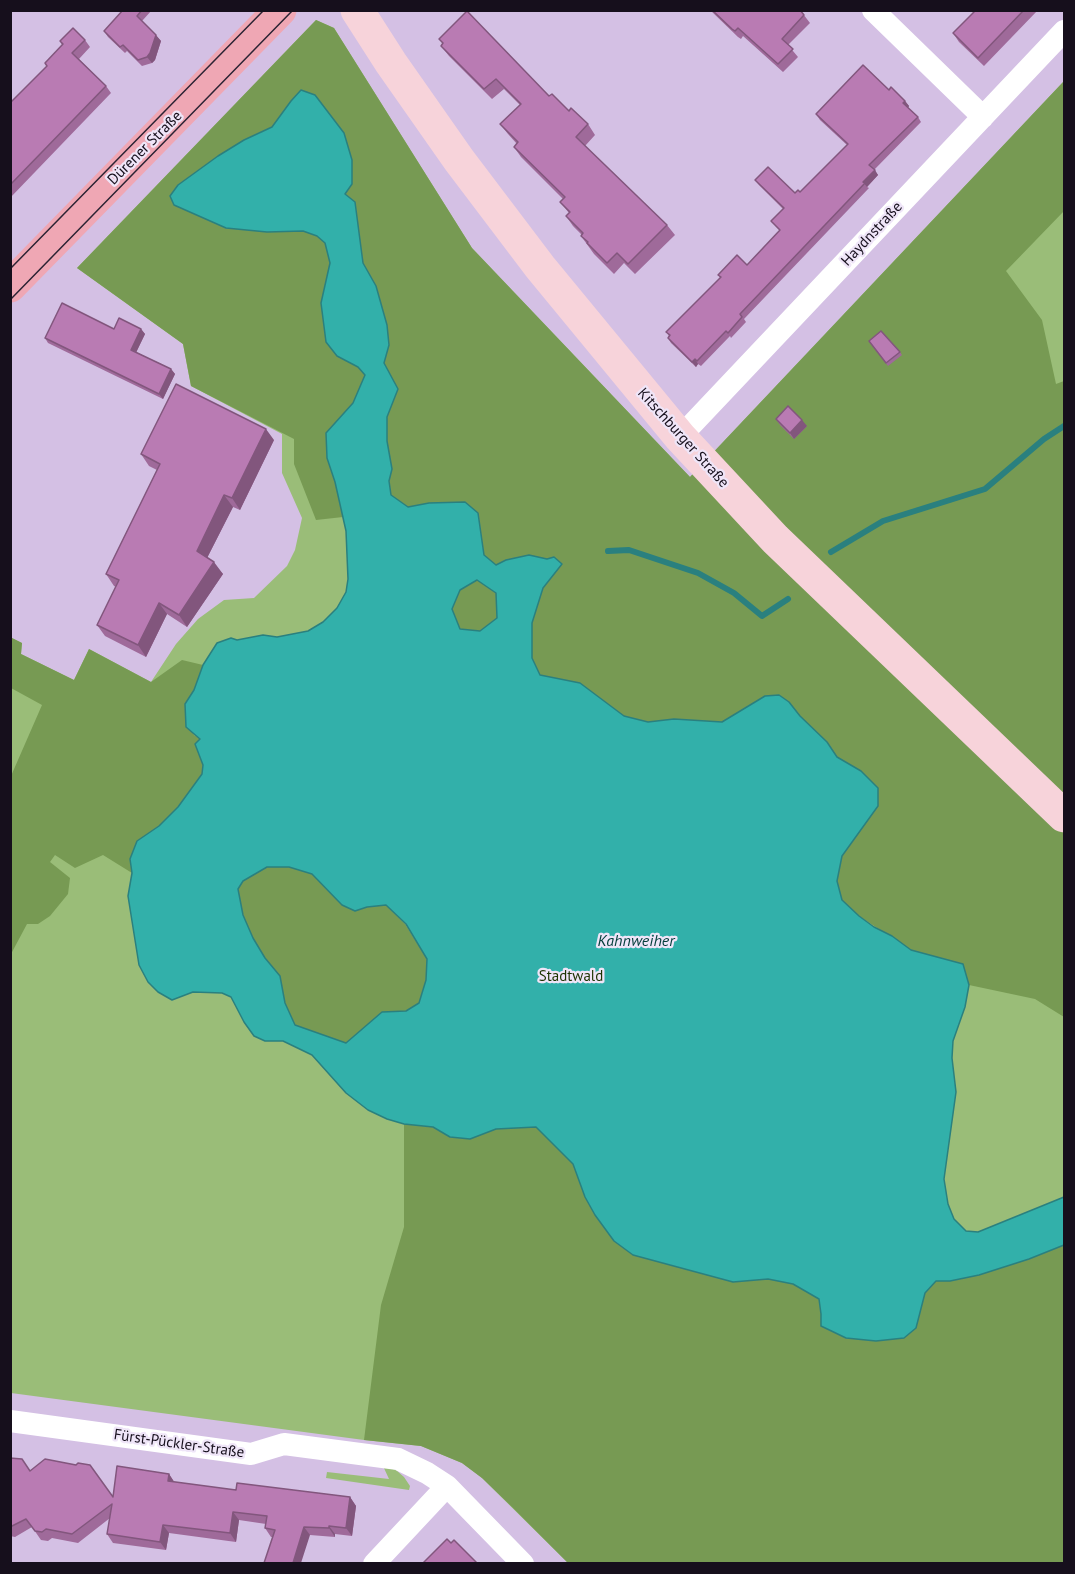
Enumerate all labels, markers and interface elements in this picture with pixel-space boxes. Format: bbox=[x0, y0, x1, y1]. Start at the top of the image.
street label: Dürener Straße bbox=[104, 107, 186, 189]
street label: Haydnstraße bbox=[838, 198, 906, 270]
street label: Kitschburger Straße bbox=[634, 385, 732, 491]
water label: Kahnweiher bbox=[597, 931, 675, 951]
park label: Stadtwald bbox=[539, 968, 603, 986]
street label: Fürst-Pückler-Straße bbox=[113, 1426, 245, 1462]

